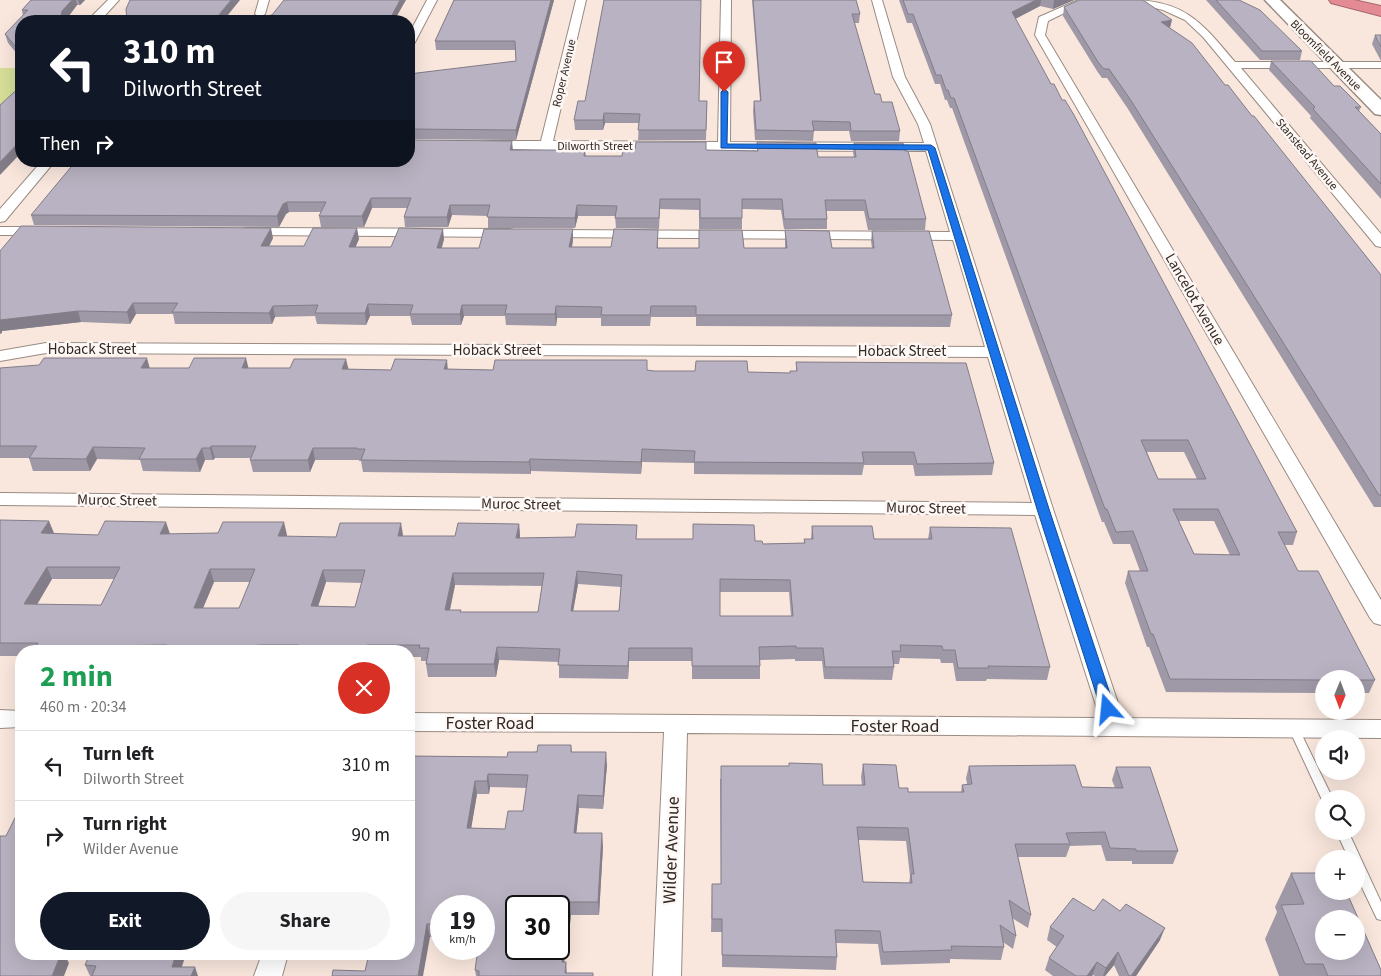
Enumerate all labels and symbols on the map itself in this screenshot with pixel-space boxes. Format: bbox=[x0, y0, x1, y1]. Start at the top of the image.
street label: Bloomfield Avenue bbox=[1286, 16, 1365, 95]
street label: Roper Avenue bbox=[548, 37, 581, 109]
pin bbox=[703, 41, 745, 92]
street label: Stanstead Avenue bbox=[1271, 115, 1342, 194]
street label: Dilworth Street bbox=[557, 138, 633, 155]
street label: Lancelot Avenue bbox=[1160, 249, 1229, 349]
street label: Hoback Street bbox=[48, 339, 136, 360]
street label: Hoback Street bbox=[453, 340, 541, 361]
street label: Hoback Street bbox=[858, 341, 946, 362]
street label: Muroc Street bbox=[77, 489, 157, 512]
street label: Muroc Street bbox=[481, 493, 561, 516]
street label: Muroc Street bbox=[886, 497, 966, 520]
north arrow bbox=[1315, 670, 1365, 720]
position arrow bbox=[1081, 682, 1133, 734]
street label: Foster Road bbox=[446, 711, 534, 736]
street label: Foster Road bbox=[851, 714, 939, 739]
street label: Wilder Avenue bbox=[657, 796, 686, 904]
speed limit sign: 30 bbox=[505, 895, 570, 960]

